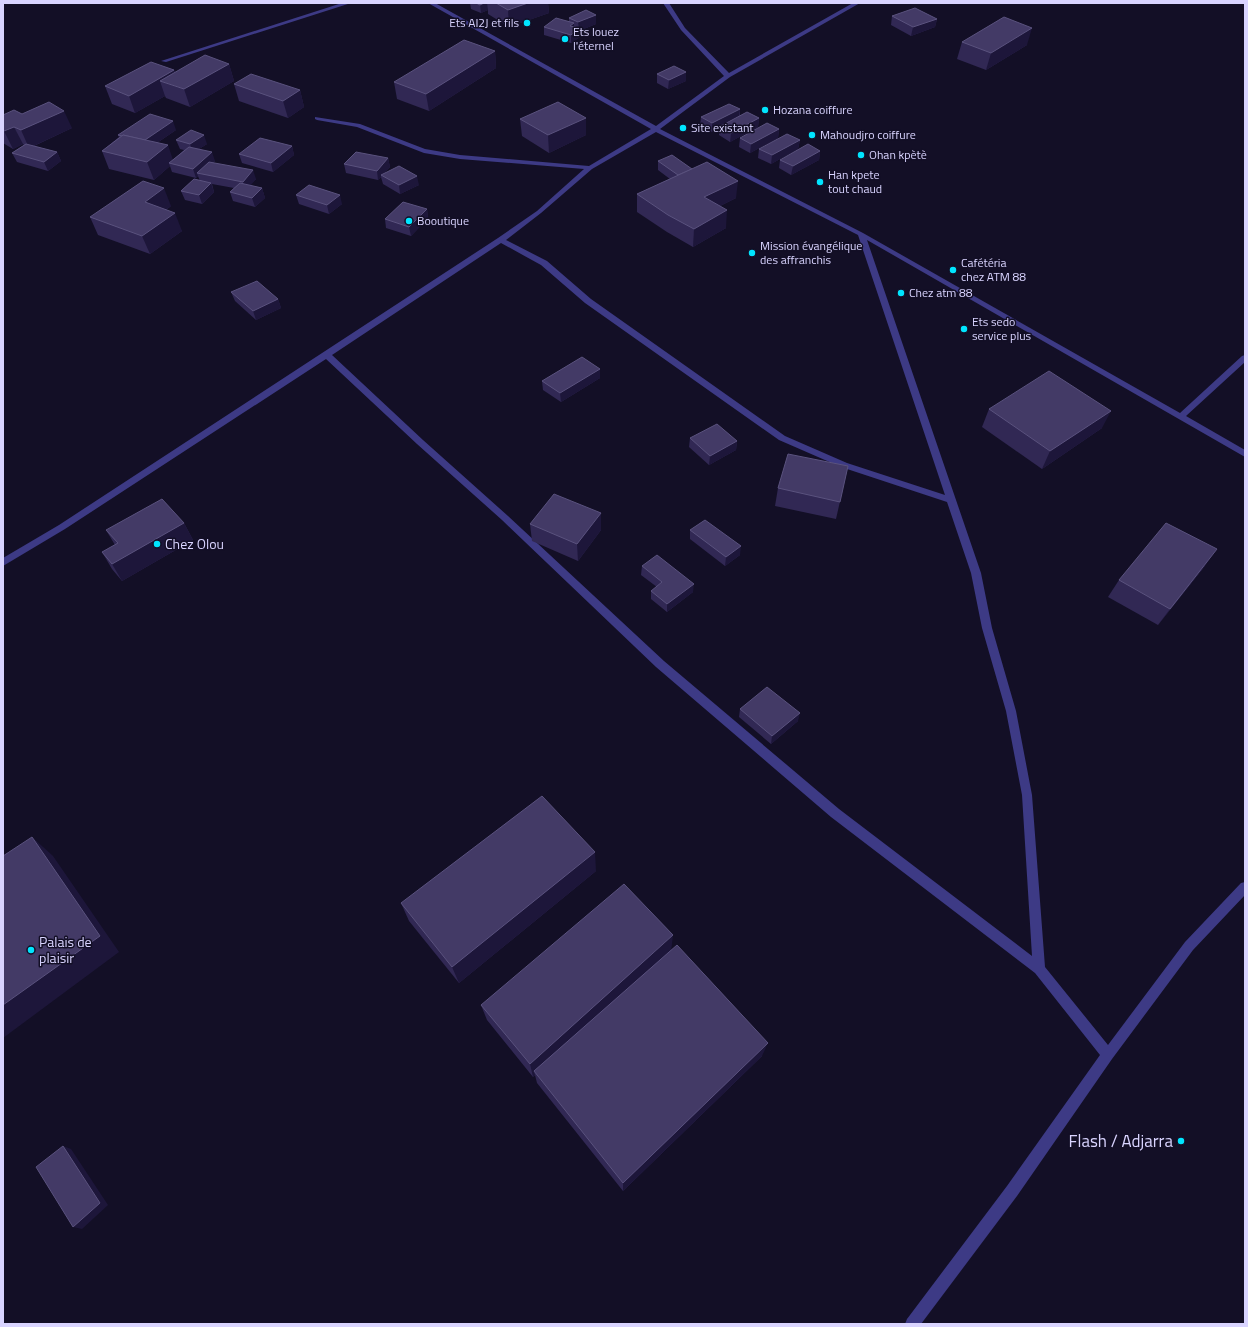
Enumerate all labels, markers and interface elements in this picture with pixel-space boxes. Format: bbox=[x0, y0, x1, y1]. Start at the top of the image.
place label: Ets AI2J et fils bbox=[449, 13, 519, 32]
marker: Ets AI2J et fils bbox=[522, 18, 532, 28]
place label: Ets louez l'éternel bbox=[573, 22, 619, 55]
marker: Ets louez l'éternel bbox=[560, 34, 570, 44]
place label: Hozana coiffure bbox=[773, 100, 852, 119]
marker: Hozana coiffure bbox=[760, 105, 770, 115]
place label: Site existant bbox=[691, 118, 754, 137]
marker: Site existant bbox=[678, 123, 688, 133]
place label: Mahoudjro coiffure bbox=[820, 125, 916, 144]
marker: Mahoudjro coiffure bbox=[807, 130, 817, 140]
place label: Ohan kpètè bbox=[869, 145, 927, 164]
marker: Ohan kpètè bbox=[856, 150, 866, 160]
place label: Han kpete tout chaud bbox=[828, 165, 882, 198]
marker: Han kpete tout chaud bbox=[815, 177, 825, 187]
place label: Booutique bbox=[417, 211, 469, 230]
marker: Booutique bbox=[404, 216, 414, 226]
place label: Mission évangélique des affranchis bbox=[760, 236, 862, 269]
marker: Mission évangélique des affranchis bbox=[747, 248, 757, 258]
place label: Cafétéria chez ATM 88 bbox=[961, 253, 1026, 286]
marker: Cafétéria chez ATM 88 bbox=[948, 265, 958, 275]
place label: Chez atm 88 bbox=[909, 283, 973, 302]
marker: Chez atm 88 bbox=[896, 288, 906, 298]
place label: Ets sedo service plus bbox=[972, 312, 1032, 345]
marker: Ets sedo service plus bbox=[959, 324, 969, 334]
place label: Chez Olou bbox=[165, 533, 224, 554]
marker: Chez Olou bbox=[152, 539, 162, 549]
place label: Palais de plaisir bbox=[39, 931, 92, 968]
marker: Palais de plaisir bbox=[26, 945, 36, 955]
place label: Flash / Adjarra bbox=[1069, 1128, 1173, 1154]
marker: Flash / Adjarra bbox=[1176, 1136, 1186, 1146]

